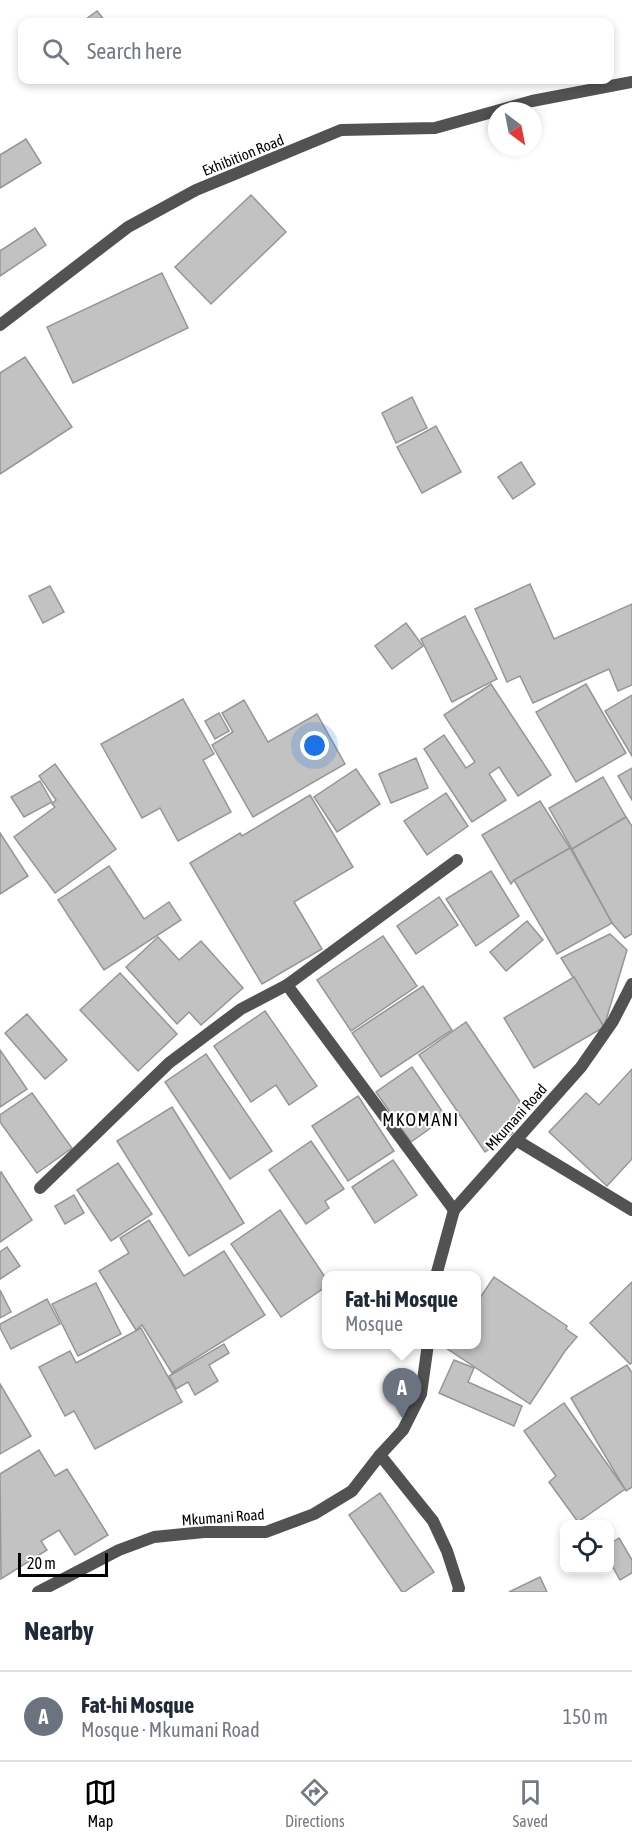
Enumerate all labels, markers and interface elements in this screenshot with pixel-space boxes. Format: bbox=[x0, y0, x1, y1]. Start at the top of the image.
search box bbox=[18, 18, 614, 84]
icon: search bbox=[39, 35, 72, 68]
text: Search here bbox=[87, 38, 182, 64]
north arrow bbox=[488, 102, 542, 156]
street label: Exhibition Road bbox=[200, 131, 286, 179]
your location bbox=[300, 731, 329, 760]
street label: Mkumani Road bbox=[482, 1080, 550, 1154]
district label: MKOMANI bbox=[382, 1109, 460, 1130]
popup bbox=[322, 1271, 481, 1349]
text: Fat-hi Mosque bbox=[345, 1286, 458, 1312]
text: Mosque bbox=[345, 1312, 403, 1335]
pin: A bbox=[382, 1368, 422, 1418]
street label: Mkumani Road bbox=[181, 1506, 265, 1528]
map controls bbox=[560, 1520, 614, 1574]
button: locate bbox=[560, 1520, 614, 1574]
scale bar bbox=[18, 1550, 108, 1578]
text: 20 m bbox=[27, 1554, 56, 1572]
text: Nearby bbox=[24, 1616, 94, 1646]
text: Fat-hi Mosque bbox=[81, 1692, 194, 1718]
text: A bbox=[39, 1705, 48, 1728]
text: 150 m bbox=[563, 1705, 608, 1728]
text: Mosque · Mkumani Road bbox=[81, 1718, 260, 1741]
tab: Map bbox=[84, 1776, 117, 1830]
tab: Directions bbox=[285, 1776, 345, 1830]
tab: Saved bbox=[513, 1776, 548, 1830]

